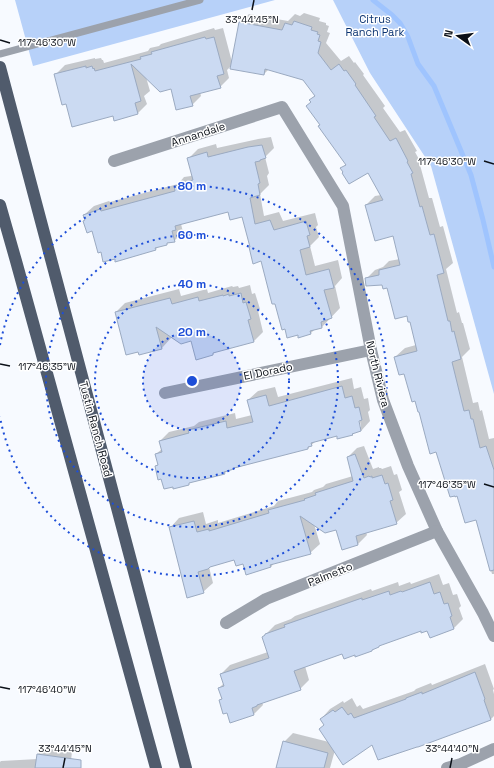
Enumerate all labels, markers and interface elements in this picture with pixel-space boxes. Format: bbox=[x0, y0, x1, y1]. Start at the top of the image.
park label: Citrus Ranch Park bbox=[345, 12, 405, 39]
text: 33°44'45"N bbox=[225, 13, 279, 26]
north arrow bbox=[438, 16, 478, 56]
text: N bbox=[441, 28, 456, 39]
text: 117°46'30"W bbox=[18, 36, 76, 49]
street label: Annandale bbox=[169, 119, 227, 149]
text: 117°46'30"W bbox=[418, 155, 476, 168]
text: 80 m bbox=[178, 178, 206, 194]
text: 60 m bbox=[178, 227, 206, 243]
text: 40 m bbox=[178, 276, 206, 292]
text: 20 m bbox=[178, 324, 206, 340]
street label: North Riviera bbox=[363, 339, 393, 409]
street label: El Dorado bbox=[242, 359, 294, 383]
text: 117°46'35"W bbox=[18, 360, 76, 373]
centre of rings bbox=[185, 374, 199, 388]
street label: Tustin Ranch Road bbox=[76, 380, 116, 478]
text: 117°46'35"W bbox=[418, 478, 476, 491]
street label: Palmetto bbox=[306, 559, 355, 589]
text: 117°46'40"W bbox=[18, 683, 76, 696]
text: 33°44'45"N bbox=[38, 742, 92, 755]
text: 33°44'40"N bbox=[425, 742, 479, 755]

